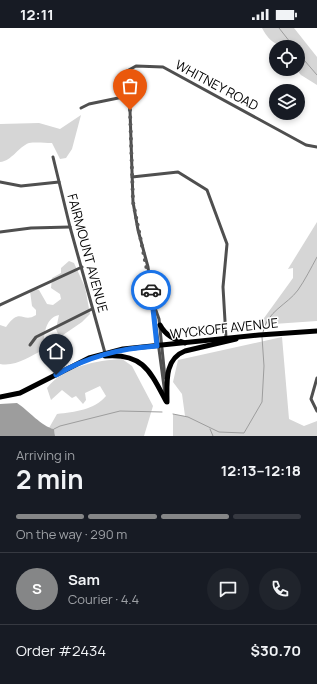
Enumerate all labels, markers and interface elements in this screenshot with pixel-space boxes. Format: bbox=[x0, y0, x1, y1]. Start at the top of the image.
text: 12:11 bbox=[20, 4, 54, 25]
map controls bbox=[269, 40, 305, 120]
button: locate bbox=[269, 40, 305, 76]
street label: WHITNEY ROAD bbox=[172, 56, 262, 115]
pin bbox=[113, 69, 147, 110]
icon: bag bbox=[119, 75, 141, 97]
button: layers bbox=[269, 84, 305, 120]
street label: FAIRMOUNT AVENUE bbox=[63, 192, 113, 314]
courier bbox=[131, 270, 171, 310]
icon: car bbox=[140, 279, 162, 301]
street label: WYCKOFF AVENUE bbox=[169, 313, 279, 343]
pin bbox=[39, 334, 73, 375]
icon: home bbox=[45, 340, 67, 362]
text: Arriving in bbox=[16, 446, 75, 464]
text: 12:13–12:18 bbox=[221, 460, 301, 481]
text: 2 min bbox=[16, 461, 84, 497]
text: On the way · 290 m bbox=[16, 525, 127, 543]
button: chat bbox=[207, 568, 249, 610]
button: phone bbox=[259, 568, 301, 610]
text: Sam bbox=[68, 569, 100, 590]
text: S bbox=[32, 578, 42, 599]
text: Courier · 4.4 bbox=[68, 590, 139, 608]
text: Order #2434 bbox=[16, 640, 106, 661]
text: $30.70 bbox=[251, 640, 301, 661]

